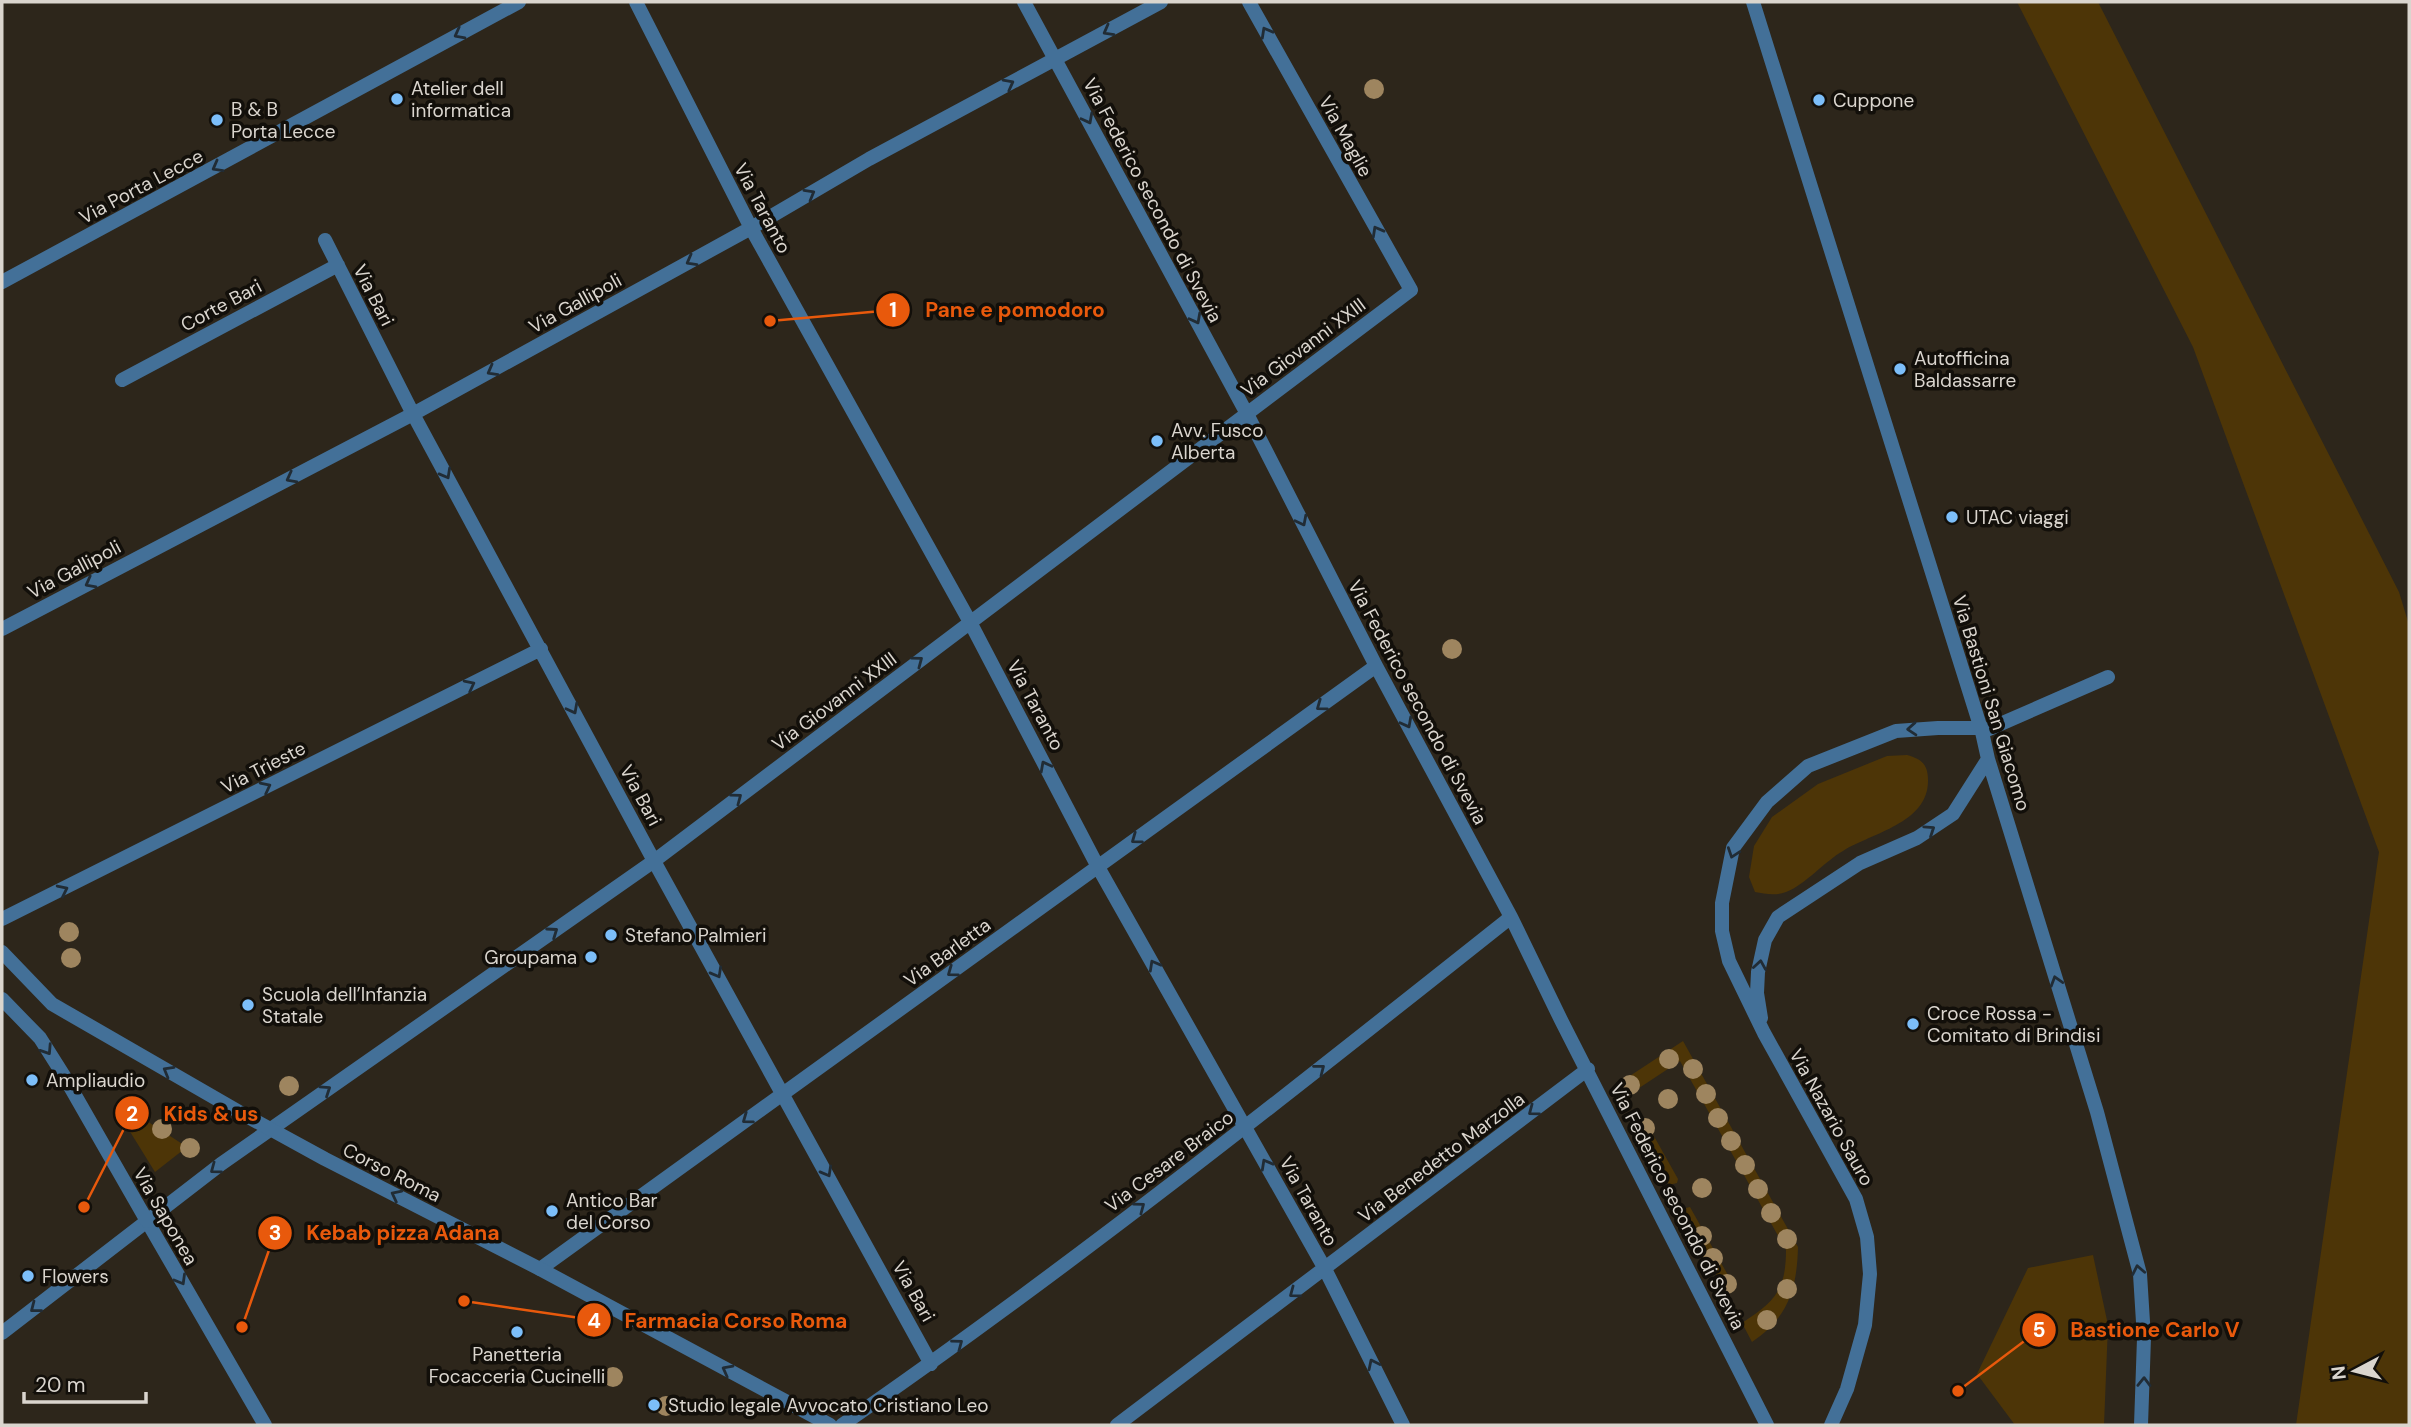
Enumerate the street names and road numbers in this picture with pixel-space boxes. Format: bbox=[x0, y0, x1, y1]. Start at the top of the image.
street label: Via Federico secondo di Svevia bbox=[1077, 74, 1228, 327]
street label: Via Maglie bbox=[1313, 91, 1378, 181]
street label: Via Porta Lecce bbox=[75, 143, 208, 230]
street label: Via Taranto bbox=[728, 159, 797, 258]
street label: Via Bari bbox=[347, 260, 400, 330]
street label: Via Gallipoli bbox=[524, 268, 626, 339]
street label: Corte Bari bbox=[176, 274, 266, 337]
street label: Via Giovanni XXIII bbox=[1236, 292, 1371, 403]
street label: Via Gallipoli bbox=[23, 534, 125, 605]
street label: Via Federico secondo di Svevia bbox=[1342, 576, 1493, 829]
street label: Via Bastioni San Giacomo bbox=[1947, 592, 2036, 814]
street label: Via Giovanni XXIII bbox=[767, 646, 902, 757]
street label: Via Taranto bbox=[1001, 656, 1070, 755]
street label: Via Trieste bbox=[217, 735, 310, 799]
street label: Via Bari bbox=[614, 760, 667, 830]
street label: Via Barletta bbox=[899, 912, 996, 992]
street label: Via Nazario Sauro bbox=[1783, 1044, 1880, 1190]
street label: Via Federico secondo di Svevia bbox=[1604, 1079, 1751, 1334]
street label: Via Benedetto Marzolla bbox=[1353, 1087, 1530, 1228]
street label: Via Cesare Braico bbox=[1100, 1105, 1239, 1218]
street label: Corso Roma bbox=[338, 1137, 445, 1208]
street label: Via Taranto bbox=[1274, 1152, 1343, 1251]
street label: Via Saponea bbox=[127, 1163, 204, 1270]
street label: Via Bari bbox=[887, 1256, 941, 1326]

